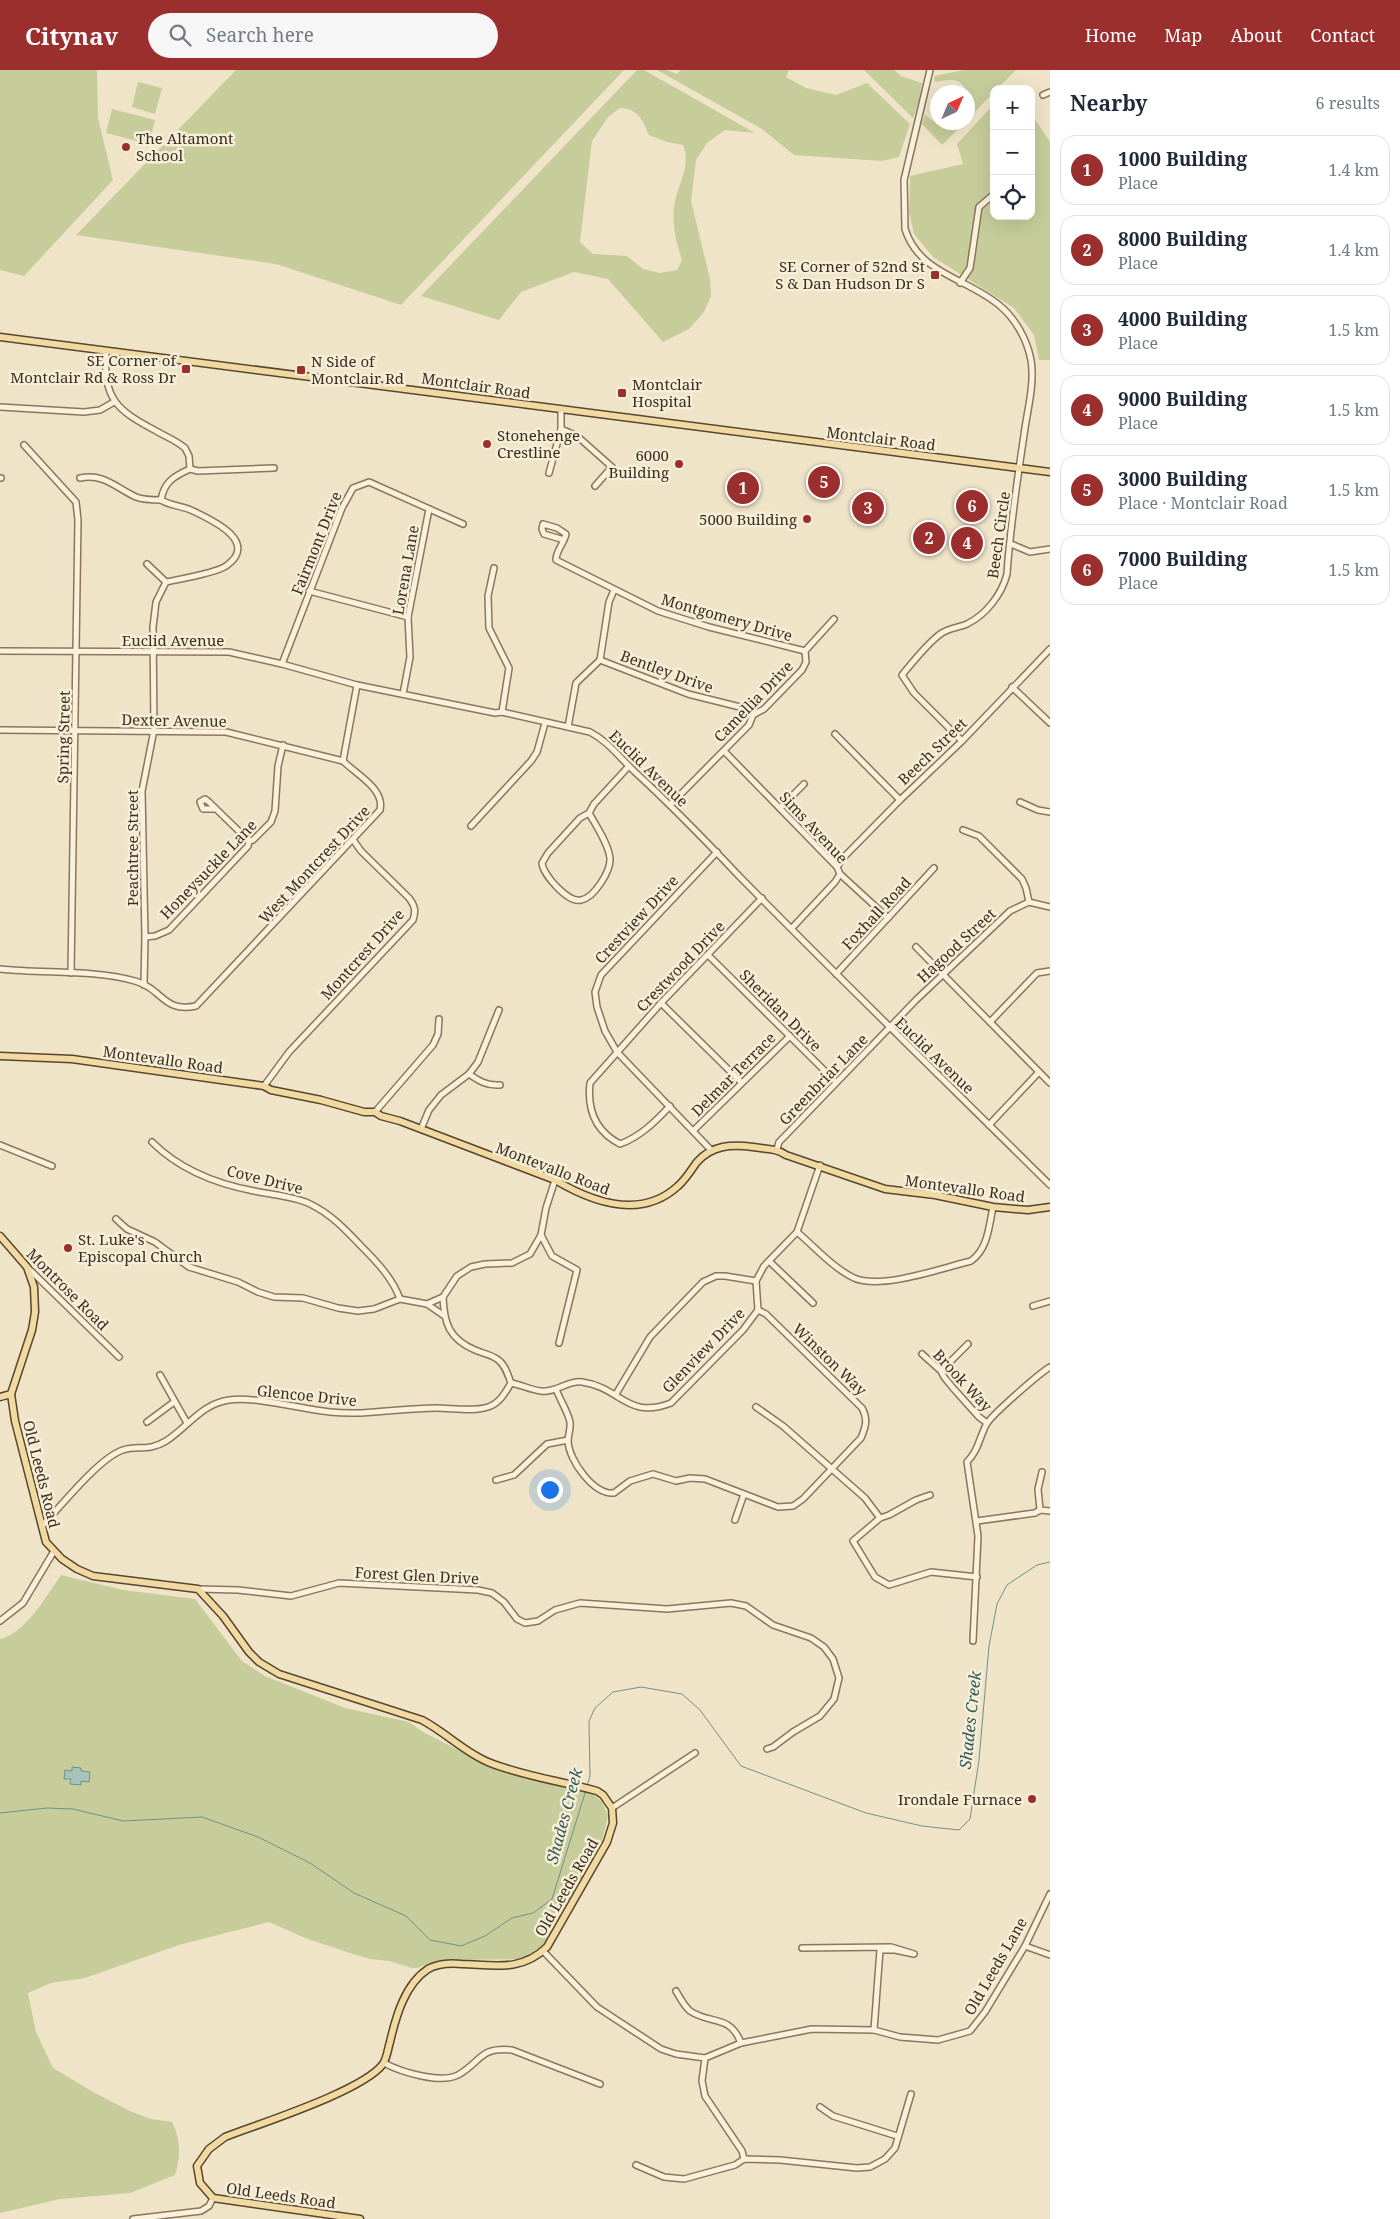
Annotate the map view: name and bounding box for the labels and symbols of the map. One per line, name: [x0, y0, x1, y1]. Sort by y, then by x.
north arrow: [930, 85, 975, 130]
place label: The Altamont School: [136, 128, 233, 165]
marker: The Altamont School: [120, 141, 132, 153]
place label: SE Corner of 52nd St S & Dan Hudson Dr S: [775, 256, 925, 293]
marker: SE Corner of 52nd St S & Dan Hudson Dr S: [929, 269, 941, 281]
place label: SE Corner of Montclair Rd & Ross Dr: [10, 350, 177, 387]
place label: N Side of Montclair Rd: [311, 351, 404, 388]
marker: SE Corner of Montclair Rd & Ross Dr: [180, 363, 192, 375]
marker: N Side of Montclair Rd: [295, 364, 307, 376]
street label: Montclair Road: [420, 367, 532, 403]
place label: Montclair Hospital: [632, 374, 702, 411]
marker: Montclair Hospital: [616, 387, 628, 399]
street label: Montclair Road: [825, 421, 937, 455]
place label: Stonehenge Crestline: [497, 425, 580, 462]
marker: Stonehenge Crestline: [481, 438, 493, 450]
place label: 6000 Building: [608, 445, 669, 482]
marker: 6000 Building: [673, 458, 685, 470]
pin: 5: [808, 463, 840, 501]
pin: 1: [727, 469, 759, 507]
pin: 6: [956, 487, 988, 525]
street label: Fairmont Drive: [286, 488, 346, 598]
pin: 3: [852, 489, 884, 527]
street label: Beech Circle: [982, 490, 1014, 580]
place label: 5000 Building: [699, 509, 797, 529]
marker: 5000 Building: [801, 513, 813, 525]
pin: 2: [913, 519, 945, 557]
street label: Lorena Lane: [387, 524, 423, 616]
pin: 4: [951, 524, 983, 562]
street label: Montgomery Drive: [659, 589, 795, 645]
street label: Euclid Avenue: [122, 630, 224, 650]
street label: Bentley Drive: [618, 645, 716, 697]
street label: Camellia Drive: [709, 656, 797, 746]
street label: Spring Street: [52, 690, 74, 784]
street label: Dexter Avenue: [121, 709, 227, 731]
street label: Beech Street: [893, 713, 971, 789]
street label: Euclid Avenue: [605, 725, 693, 811]
street label: Sims Avenue: [776, 787, 852, 867]
street label: Peachtree Street: [122, 790, 142, 906]
street label: West Montcrest Drive: [254, 801, 374, 927]
street label: Honeysuckle Lane: [155, 815, 261, 923]
street label: Crestview Drive: [590, 870, 682, 968]
street label: Foxhall Road: [837, 872, 915, 954]
street label: Hagood Street: [912, 903, 1000, 987]
street label: Montcrest Drive: [316, 904, 408, 1004]
street label: Crestwood Drive: [631, 916, 729, 1016]
street label: Sheridan Drive: [736, 965, 826, 1055]
street label: Euclid Avenue: [891, 1012, 979, 1098]
street label: Delmar Terrace: [687, 1028, 779, 1120]
street label: Greenbriar Lane: [774, 1029, 872, 1129]
street label: Montevallo Road: [102, 1041, 224, 1077]
street label: Montevallo Road: [493, 1137, 613, 1199]
street label: Cove Drive: [225, 1160, 305, 1198]
street label: Montevallo Road: [904, 1170, 1026, 1206]
place label: St. Luke's Episcopal Church: [78, 1229, 203, 1266]
marker: St. Luke's Episcopal Church: [62, 1242, 74, 1254]
street label: Montrose Road: [23, 1244, 113, 1334]
street label: Glenview Drive: [657, 1303, 749, 1397]
street label: Winston Way: [789, 1319, 872, 1400]
street label: Brook Way: [929, 1345, 997, 1416]
street label: Glencoe Drive: [256, 1380, 358, 1410]
street label: Old Leeds Road: [19, 1418, 65, 1530]
your location: [537, 1477, 563, 1503]
street label: Forest Glen Drive: [354, 1562, 480, 1588]
water label: Shades Creek: [954, 1669, 986, 1770]
water label: Shades Creek: [541, 1765, 588, 1866]
place label: Irondale Furnace: [898, 1789, 1022, 1809]
marker: Irondale Furnace: [1026, 1793, 1038, 1805]
street label: Old Leeds Road: [530, 1834, 602, 1940]
street label: Old Leeds Lane: [959, 1914, 1031, 2018]
street label: Old Leeds Road: [225, 2177, 337, 2213]

